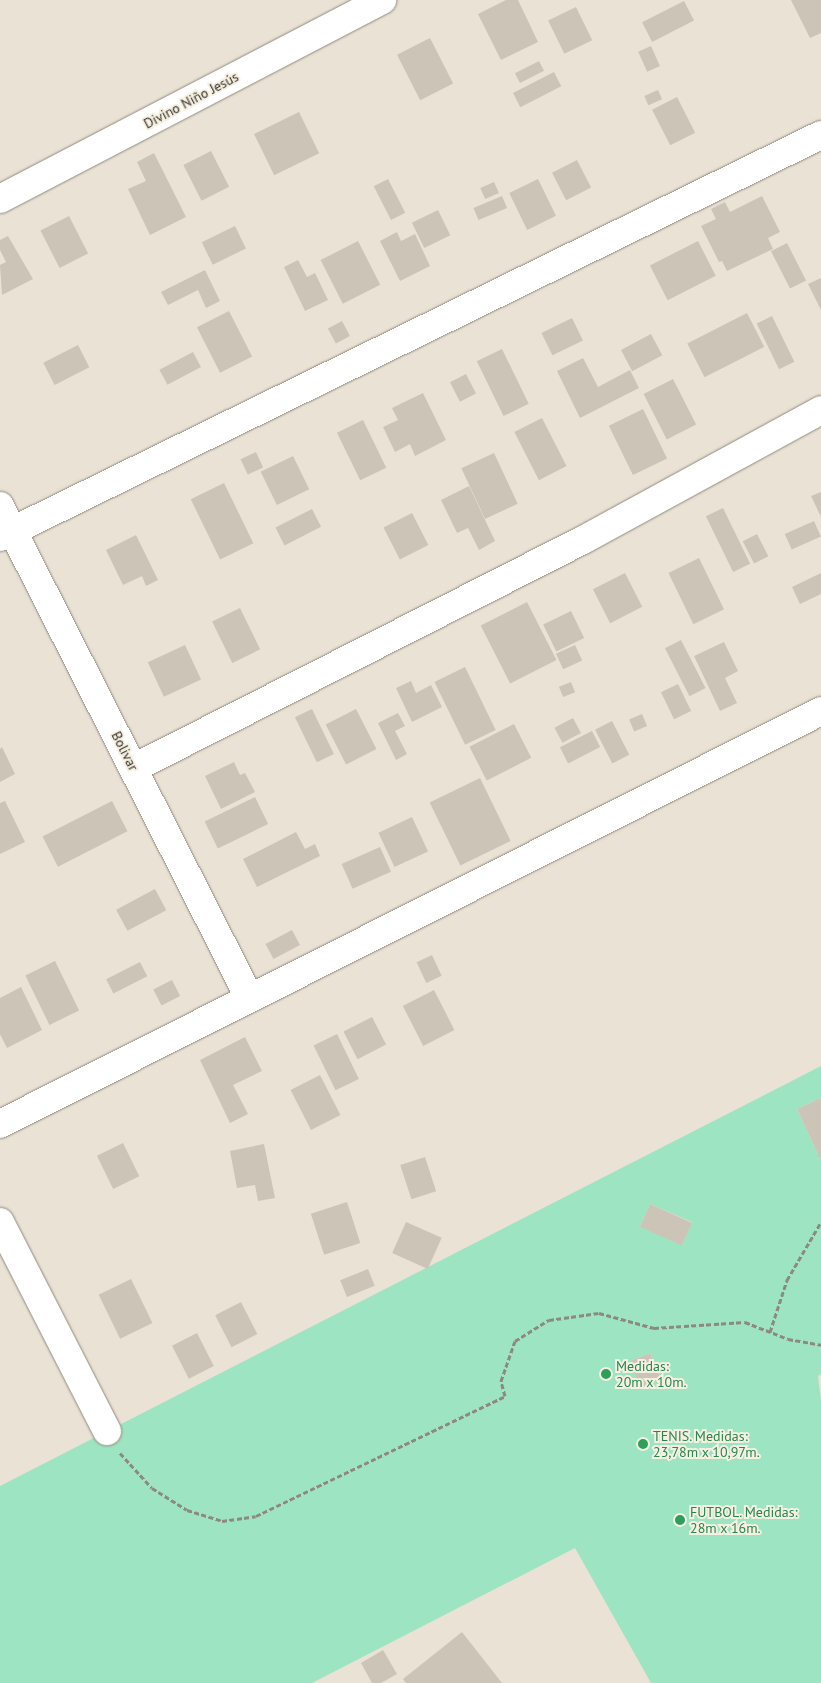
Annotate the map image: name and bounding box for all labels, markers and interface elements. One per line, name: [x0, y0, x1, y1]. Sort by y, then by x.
street label: Divino Niño Jesús: [141, 68, 241, 132]
street label: Bolivar: [108, 728, 142, 774]
place label: Medidas: 20m x 10m.: [616, 1358, 687, 1390]
marker: Medidas: 20m x 10m.: [600, 1368, 612, 1380]
place label: TENIS. Medidas: 23,78m x 10,97m.: [653, 1428, 760, 1460]
marker: TENIS. Medidas: 23,78m x 10,97m.: [637, 1438, 649, 1450]
place label: FUTBOL. Medidas: 28m x 16m.: [690, 1504, 799, 1536]
marker: FUTBOL. Medidas: 28m x 16m.: [674, 1514, 686, 1526]

